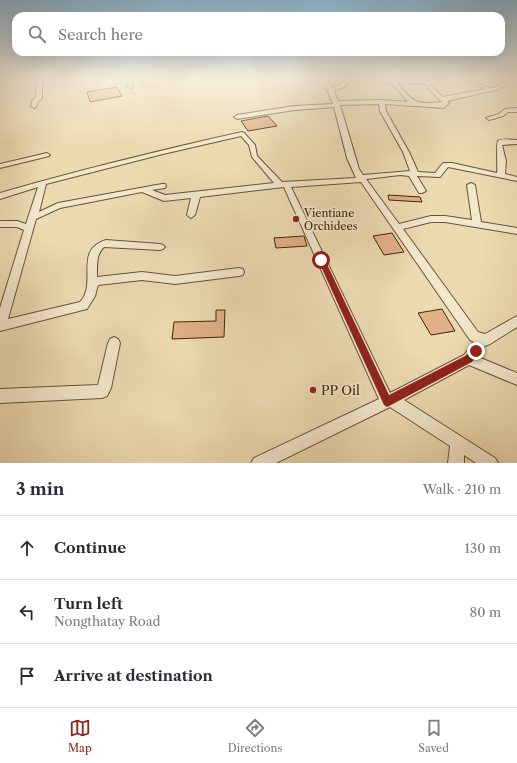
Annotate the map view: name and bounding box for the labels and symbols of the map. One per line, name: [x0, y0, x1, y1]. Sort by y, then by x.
place label: Vientiane Orchidees: [303, 206, 358, 233]
marker: Vientiane Orchidees: [291, 214, 301, 224]
route start: [312, 251, 330, 269]
route end: [467, 342, 485, 360]
place label: PP Oil: [321, 382, 360, 398]
marker: PP Oil: [308, 385, 318, 395]

